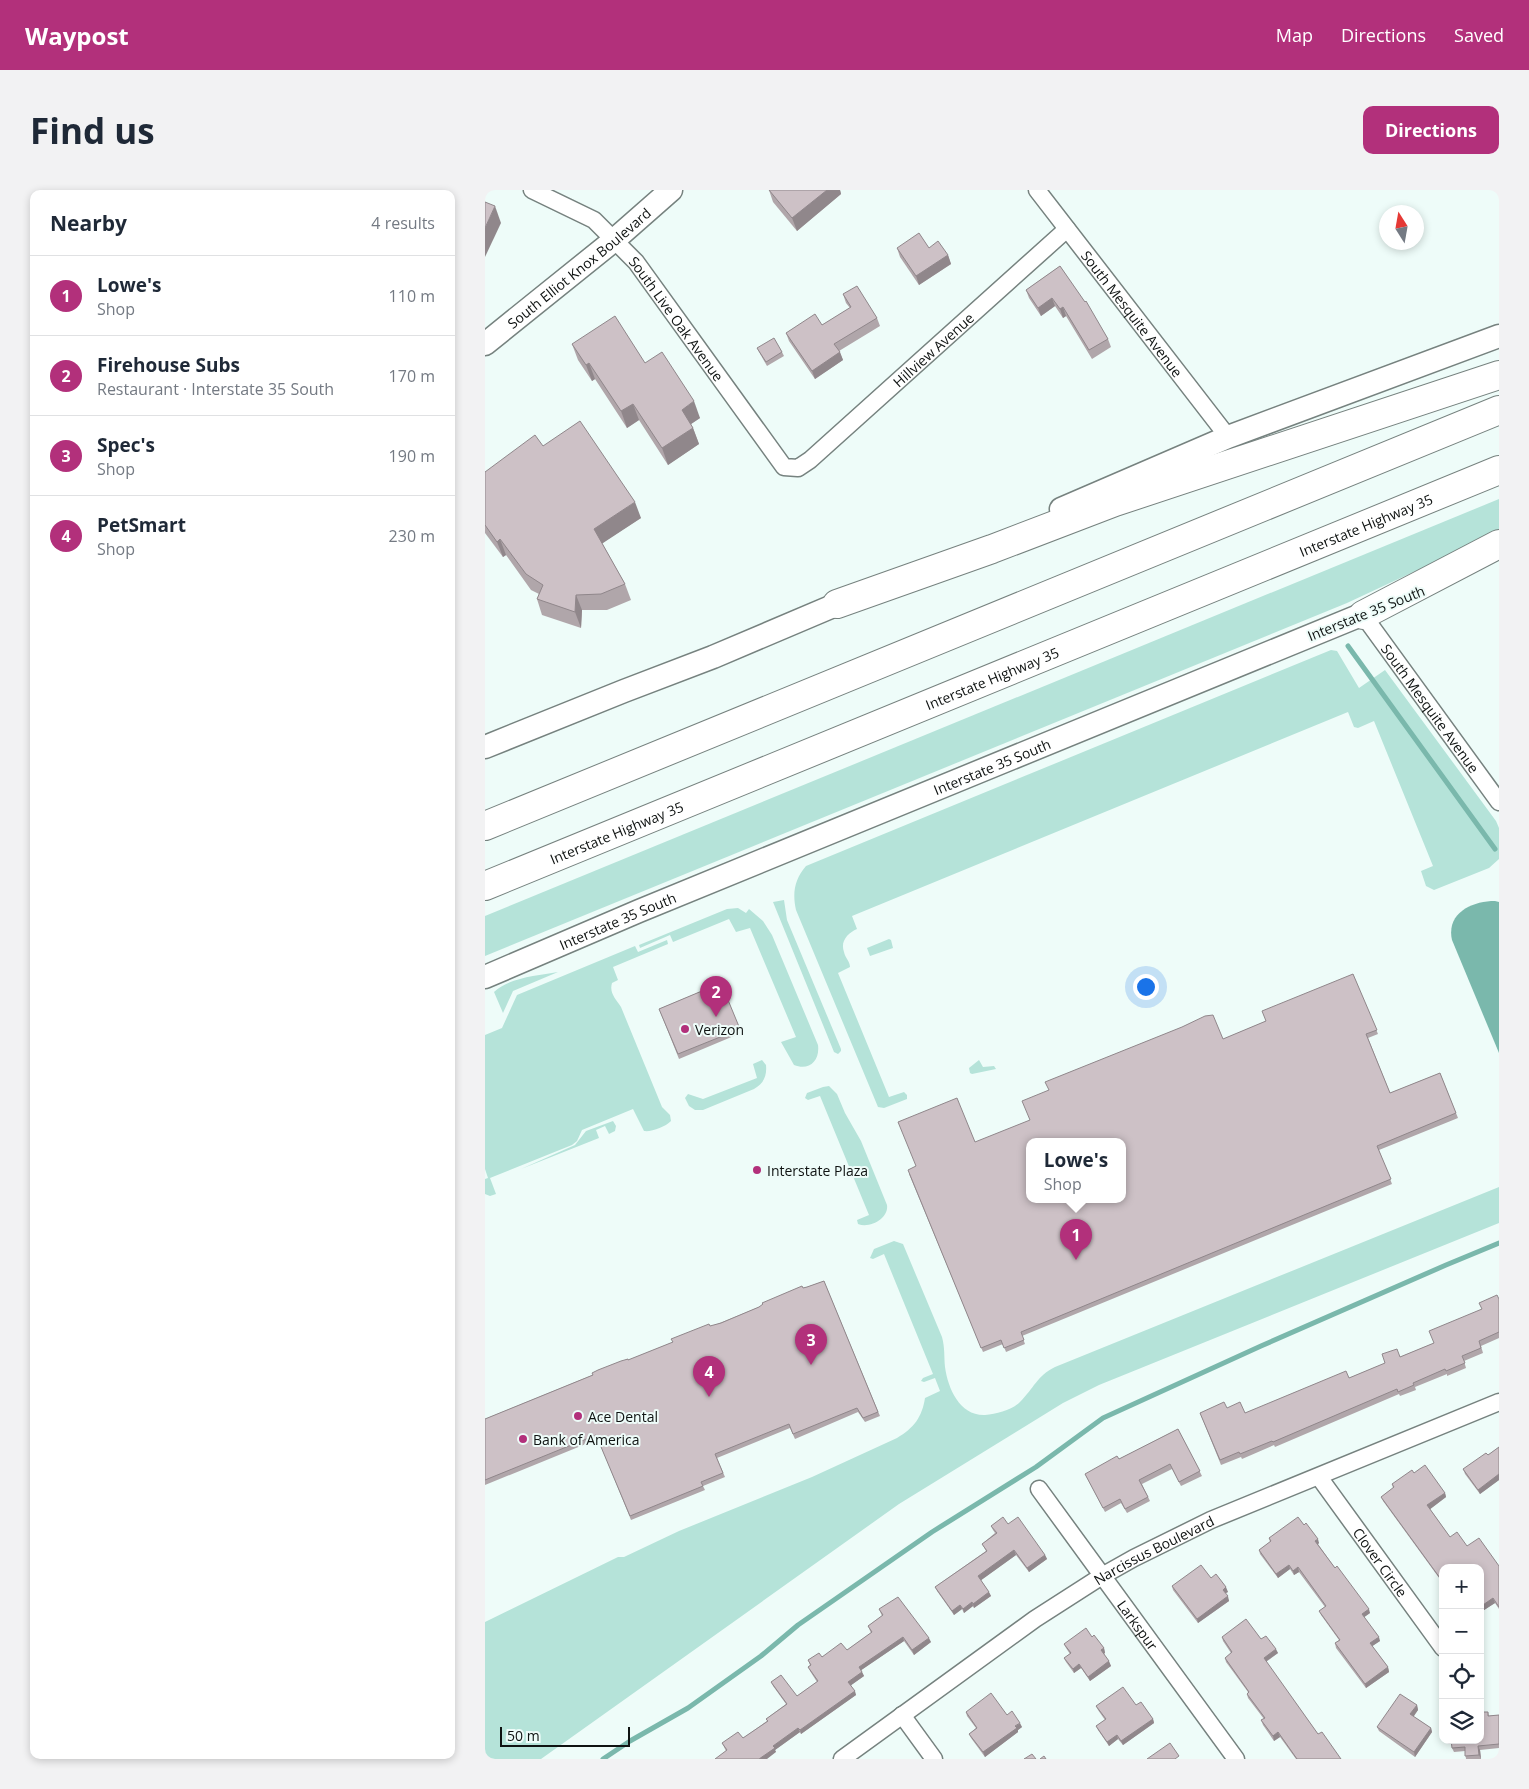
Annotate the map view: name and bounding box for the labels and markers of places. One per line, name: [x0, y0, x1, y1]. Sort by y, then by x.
pin: 2: [700, 976, 732, 1017]
place label: Verizon: [695, 1020, 744, 1039]
marker: Verizon: [679, 1023, 691, 1035]
place label: Interstate Plaza: [767, 1161, 868, 1180]
marker: Interstate Plaza: [751, 1164, 763, 1176]
pin: 1: [1060, 1219, 1092, 1260]
pin: 3: [795, 1324, 827, 1365]
pin: 4: [693, 1356, 725, 1397]
place label: Ace Dental: [588, 1407, 658, 1426]
marker: Ace Dental: [572, 1410, 584, 1422]
place label: Bank of America: [533, 1430, 640, 1449]
marker: Bank of America: [517, 1433, 529, 1445]

